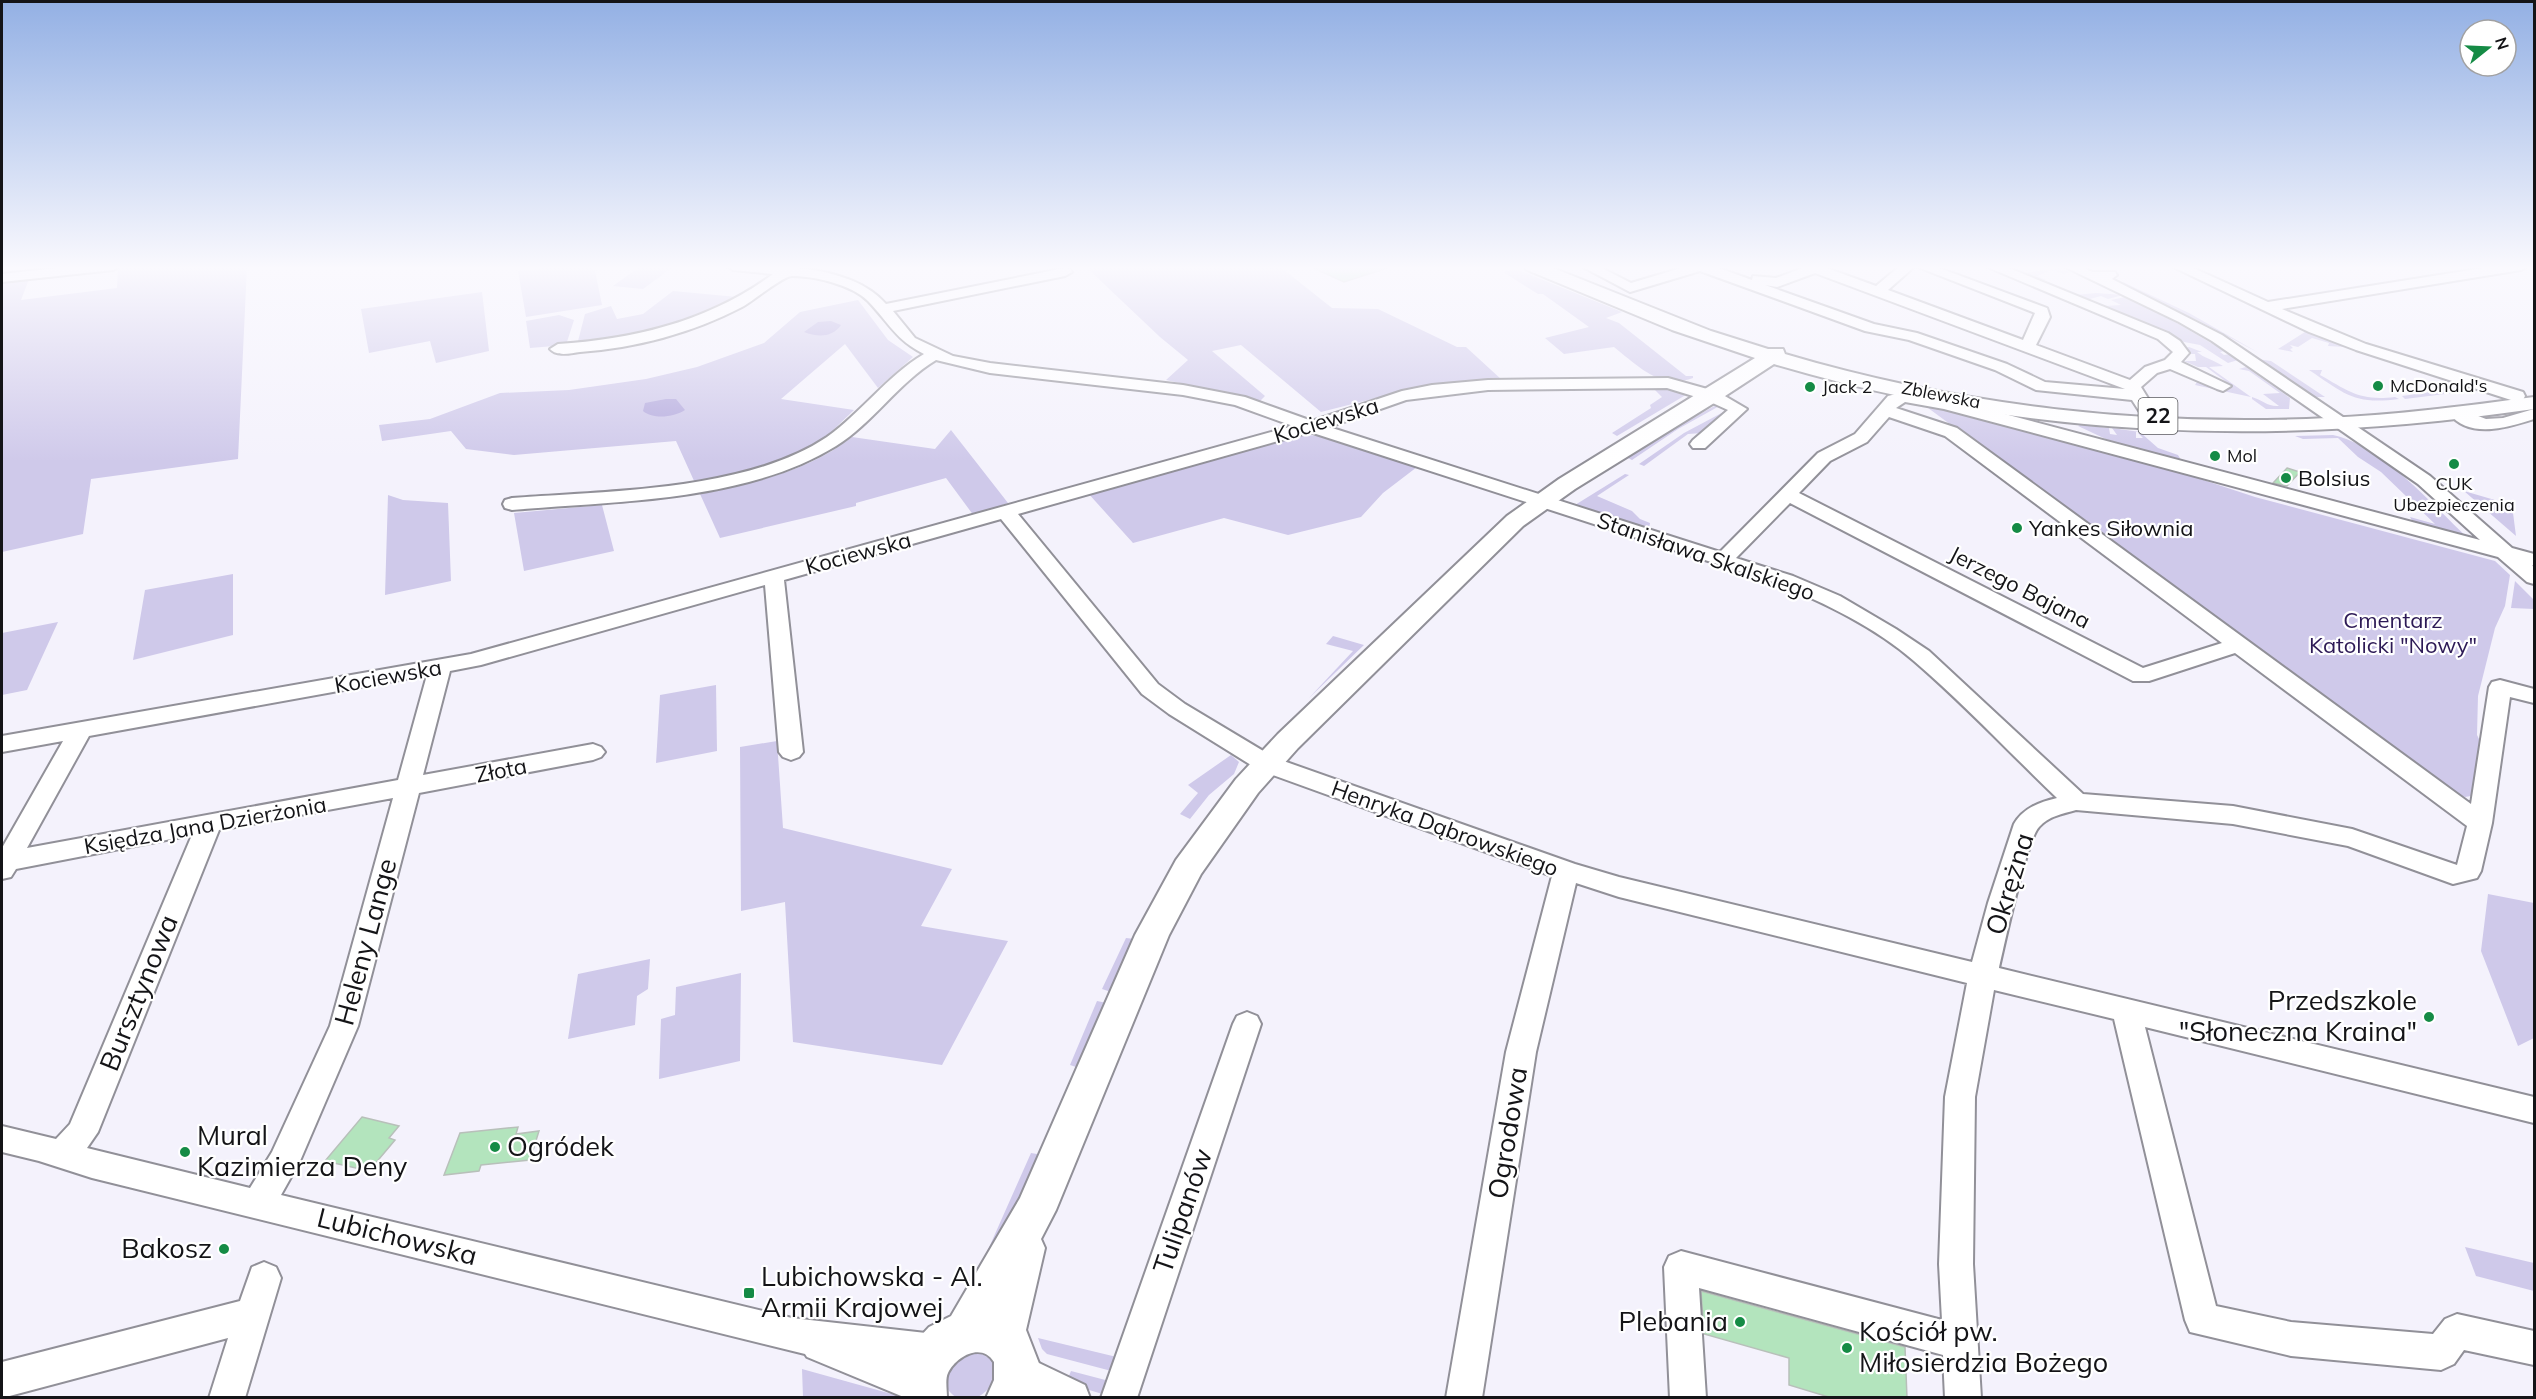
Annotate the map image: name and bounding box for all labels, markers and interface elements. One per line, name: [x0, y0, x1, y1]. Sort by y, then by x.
north arrow: [2458, 18, 2518, 78]
text: N: [2491, 35, 2514, 52]
place label: McDonald's: [2390, 374, 2487, 397]
place label: Jack 2: [1822, 375, 1872, 398]
street label: Zblewska: [1900, 376, 1982, 413]
marker: McDonald's: [2371, 379, 2385, 393]
marker: Jack 2: [1803, 380, 1817, 394]
street label: Kociewska: [1270, 391, 1382, 449]
road number: 22: [2138, 398, 2178, 434]
place label: Mol: [2227, 444, 2257, 467]
marker: Mol: [2208, 449, 2222, 463]
marker: CUK Ubezpieczenia: [2447, 457, 2461, 471]
place label: Bolsius: [2298, 464, 2371, 492]
marker: Bolsius: [2279, 471, 2293, 485]
place label: CUK Ubezpieczenia: [2393, 472, 2515, 516]
street label: Stanisława Skalskiego: [1593, 506, 1819, 606]
place label: Yankes Siłownia: [2028, 514, 2193, 542]
marker: Yankes Siłownia: [2010, 521, 2024, 535]
street label: Kociewska: [802, 525, 914, 581]
street label: Jerzego Bajana: [1945, 539, 2095, 635]
park label: Cmentarz Katolicki "Nowy": [2309, 606, 2477, 659]
street label: Kociewska: [332, 653, 444, 699]
street label: Złota: [473, 751, 529, 789]
street label: Henryka Dąbrowskiego: [1328, 774, 1562, 882]
street label: Księdza Jana Dzierżonia: [82, 790, 328, 860]
street label: Okrężna: [1977, 829, 2041, 939]
street label: Heleny Lange: [326, 855, 404, 1029]
street label: Bursztynowa: [91, 910, 185, 1076]
place label: Przedszkole "Słoneczna Kraina": [2179, 983, 2417, 1048]
marker: Przedszkole "Słoneczna Kraina": [2422, 1010, 2436, 1024]
street label: Ogrodowa: [1480, 1065, 1534, 1201]
place label: Mural Kazimierza Deny: [197, 1118, 408, 1183]
place label: Ogródek: [507, 1129, 615, 1163]
marker: Ogródek: [488, 1140, 502, 1154]
street label: Tulipanów: [1145, 1144, 1219, 1278]
marker: Mural Kazimierza Deny: [178, 1145, 192, 1159]
street label: Lubichowska: [314, 1200, 481, 1272]
place label: Bakosz: [121, 1231, 212, 1265]
marker: Bakosz: [217, 1242, 231, 1256]
place label: Lubichowska - Al. Armii Krajowej: [761, 1259, 983, 1324]
marker: Lubichowska - Al. Armii Krajowej: [742, 1286, 756, 1300]
place label: Plebania: [1618, 1304, 1728, 1338]
place label: Kościół pw. Miłosierdzia Bożego: [1859, 1314, 2108, 1379]
marker: Plebania: [1733, 1315, 1747, 1329]
marker: Kościół pw. Miłosierdzia Bożego: [1840, 1341, 1854, 1355]

